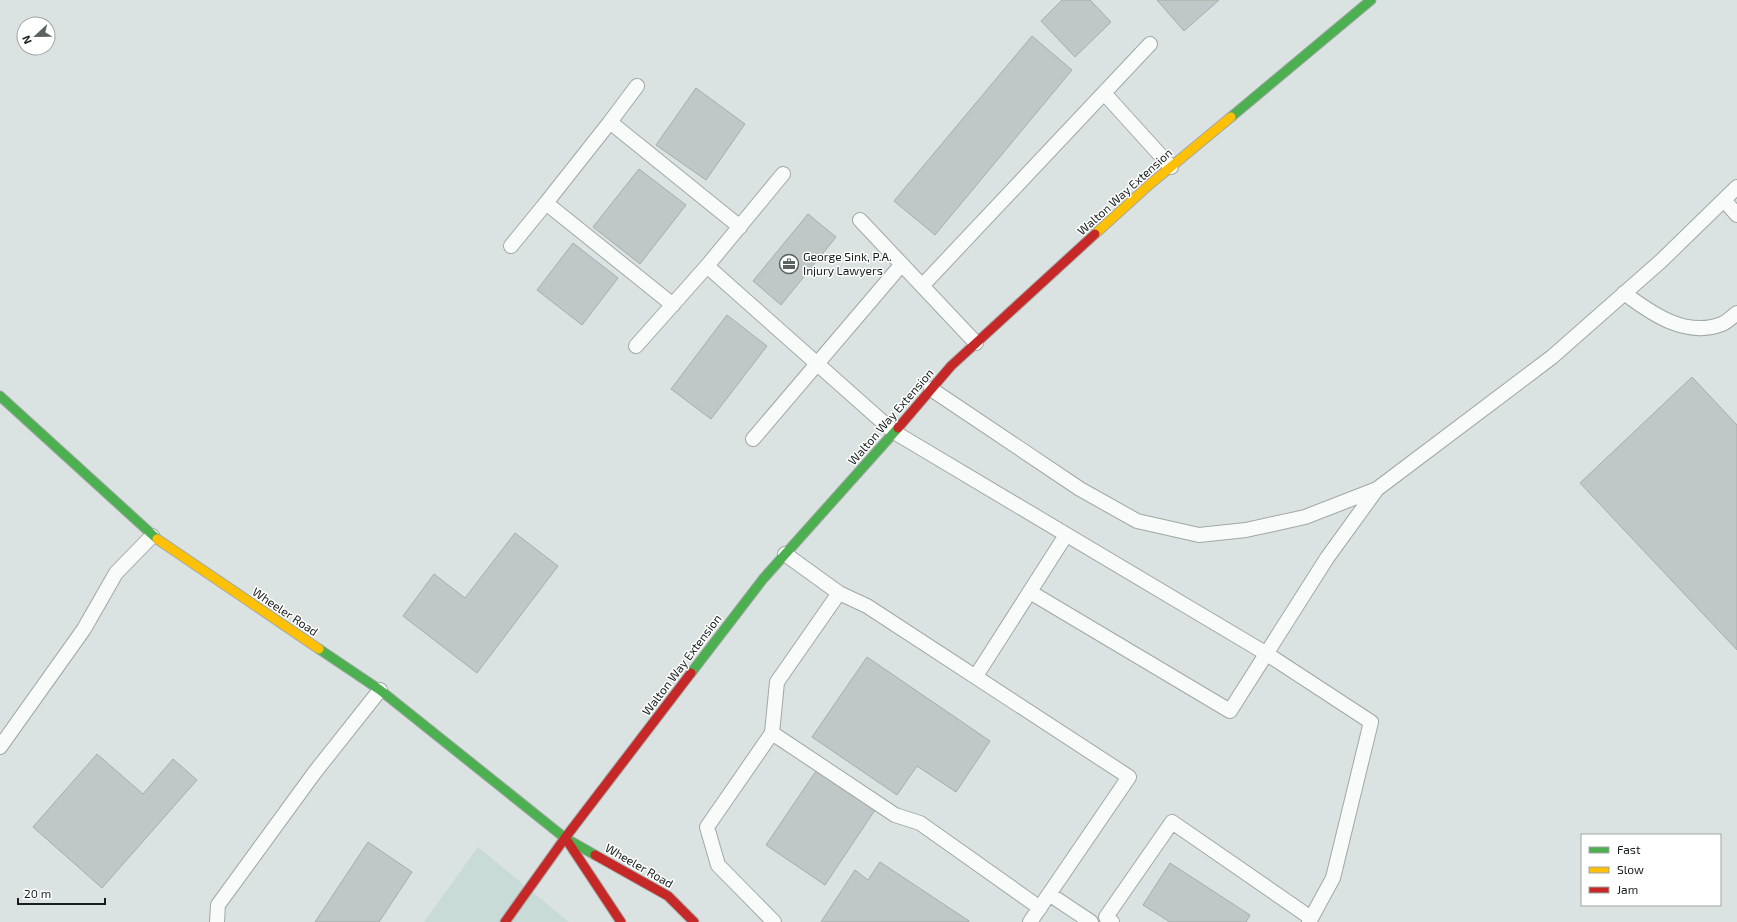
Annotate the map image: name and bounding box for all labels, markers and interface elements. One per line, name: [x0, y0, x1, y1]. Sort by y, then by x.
north arrow: [16, 16, 56, 56]
text: N: [19, 34, 34, 46]
street label: Walton Way Extension: [1074, 145, 1175, 238]
place label: George Sink, P.A. Injury Lawyers: [803, 249, 892, 278]
office icon: George Sink, P.A. Injury Lawyers: [778, 253, 800, 275]
street label: Walton Way Extension: [845, 365, 936, 467]
street label: Wheeler Road: [250, 584, 321, 638]
street label: Walton Way Extension: [639, 611, 724, 718]
legend: [1581, 834, 1721, 906]
street label: Wheeler Road: [603, 840, 676, 890]
text: Fast: [1617, 842, 1641, 856]
text: Slow: [1617, 862, 1644, 876]
scale bar: [18, 880, 105, 906]
text: Jam: [1617, 882, 1638, 896]
text: 20 m: [24, 886, 51, 900]

